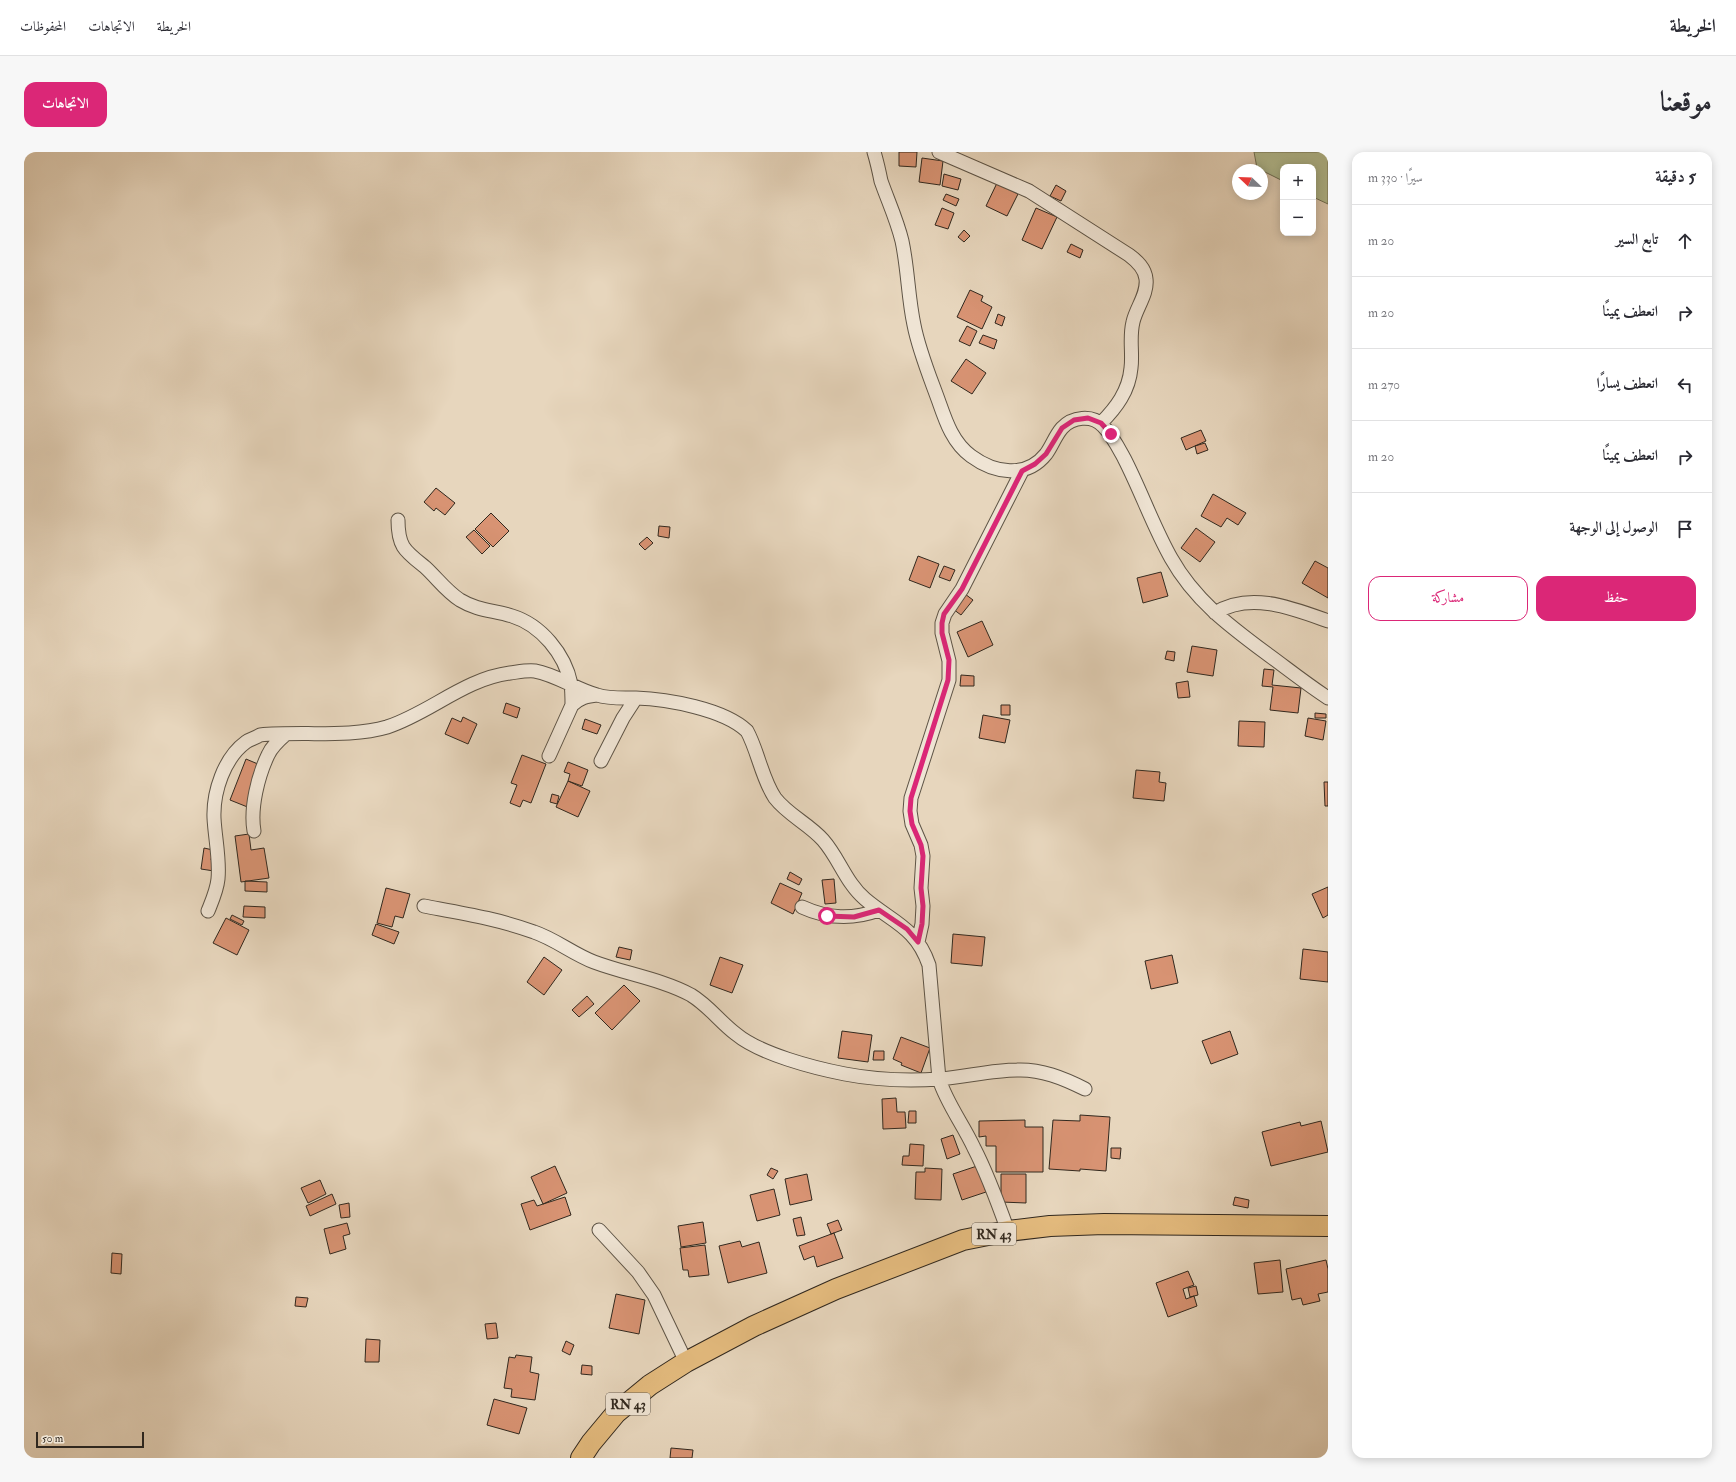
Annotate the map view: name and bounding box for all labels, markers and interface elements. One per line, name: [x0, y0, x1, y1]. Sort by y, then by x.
text: الخريطة: [1670, 14, 1716, 38]
text: المحفوظات: [20, 18, 66, 35]
text: الاتجاهات: [88, 18, 135, 35]
text: الخريطة: [157, 18, 191, 35]
button: الاتجاهات: [24, 82, 107, 127]
text: موقعنا: [1660, 85, 1712, 120]
north arrow: [1232, 164, 1268, 200]
map controls: [1280, 164, 1316, 236]
button: +: [1280, 164, 1316, 200]
text: 5 دقيقة: [1655, 166, 1696, 187]
text: سيرًا · 330 m: [1368, 170, 1423, 186]
button: −: [1280, 200, 1316, 236]
text: تابع السير: [1616, 230, 1658, 249]
icon: ahead: [1674, 230, 1696, 252]
text: 20 m: [1368, 233, 1394, 249]
text: انعطف يمينًا: [1603, 302, 1658, 321]
icon: right: [1674, 302, 1696, 324]
text: 20 m: [1368, 305, 1394, 321]
text: انعطف يسارًا: [1597, 374, 1658, 393]
icon: left: [1674, 374, 1696, 396]
text: 270 m: [1368, 377, 1400, 393]
route end: [1102, 425, 1120, 443]
text: انعطف يمينًا: [1603, 446, 1658, 465]
icon: right: [1674, 446, 1696, 468]
text: 20 m: [1368, 449, 1394, 465]
text: الوصول إلى الوجهة: [1570, 518, 1658, 537]
icon: arrive: [1674, 518, 1696, 540]
button: مشاركة: [1368, 576, 1528, 621]
button: حفظ: [1536, 576, 1696, 621]
route start: [818, 907, 836, 925]
road number: RN 43: [972, 1223, 1016, 1245]
road number: RN 43: [606, 1393, 650, 1415]
scale bar: [36, 1430, 144, 1449]
text: 50 m: [42, 1432, 63, 1445]

